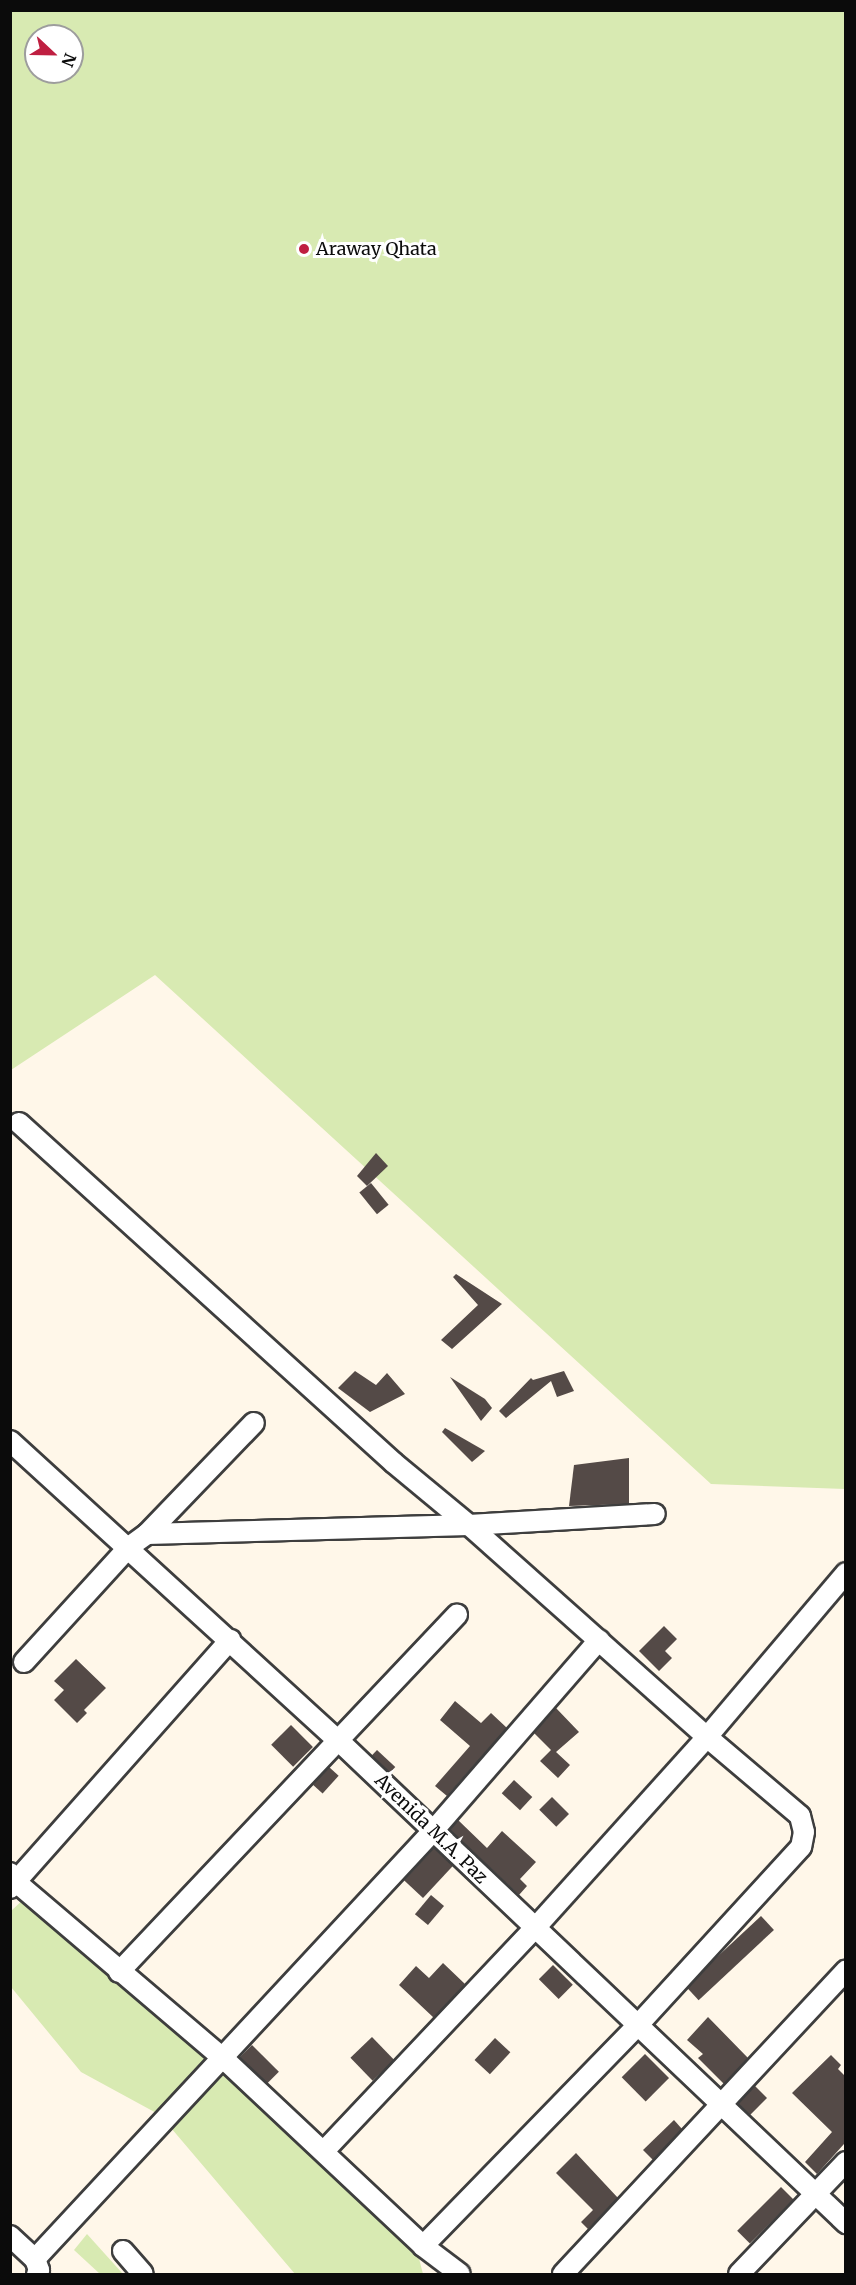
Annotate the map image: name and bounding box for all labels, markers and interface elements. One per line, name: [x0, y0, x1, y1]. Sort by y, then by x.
north arrow: [24, 24, 84, 84]
text: N: [57, 50, 80, 70]
place label: Araway Qhata: [316, 238, 437, 260]
marker: Araway Qhata: [297, 242, 311, 256]
street label: Avenida M.A. Paz: [370, 1770, 492, 1888]

